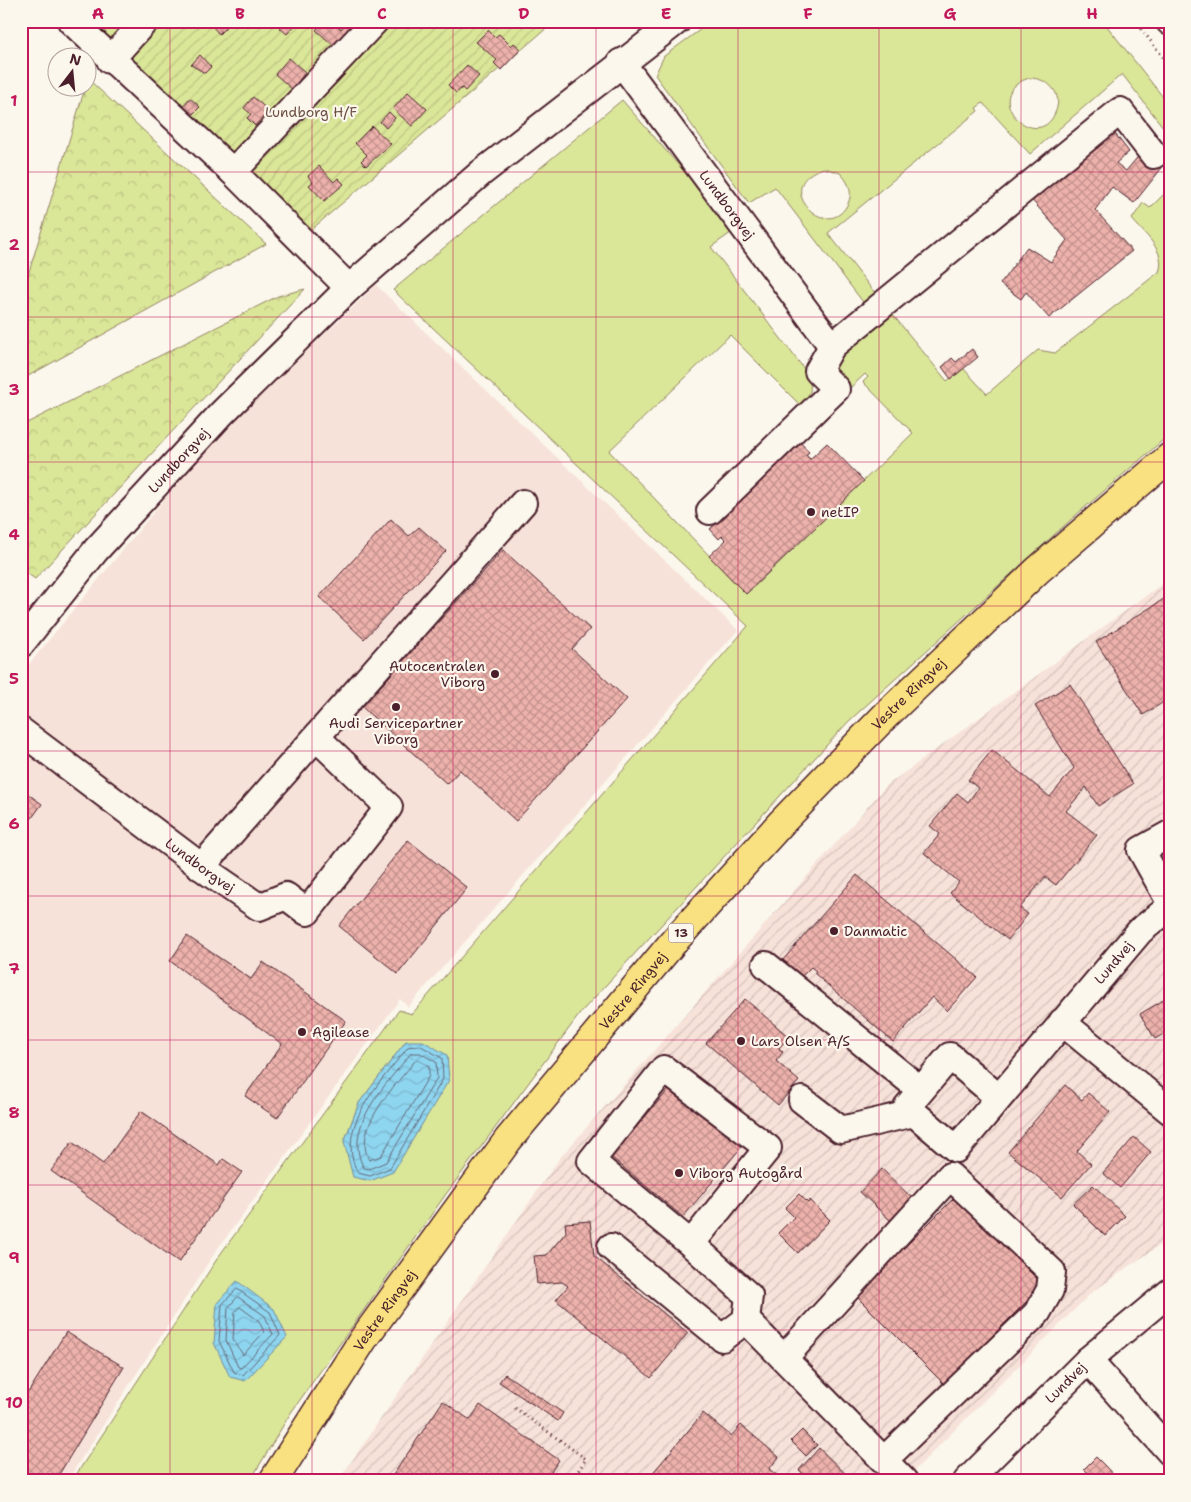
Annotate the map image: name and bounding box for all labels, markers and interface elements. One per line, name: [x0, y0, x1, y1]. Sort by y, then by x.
text: A: [92, 3, 104, 24]
text: B: [235, 3, 245, 24]
text: C: [377, 3, 387, 24]
text: D: [518, 3, 530, 24]
text: E: [661, 3, 671, 24]
text: F: [803, 3, 813, 24]
text: G: [944, 3, 957, 24]
text: H: [1086, 3, 1098, 24]
north arrow: [48, 48, 98, 98]
text: N: [68, 49, 83, 70]
text: 1: [10, 90, 18, 111]
park label: Lundborg H/F: [265, 103, 357, 121]
street label: Lundborgvej: [695, 167, 759, 243]
text: 2: [8, 234, 20, 255]
text: 3: [8, 379, 20, 400]
street label: Lundborgvej: [144, 424, 213, 497]
place label: netIP: [821, 503, 859, 521]
marker: netIP: [805, 506, 817, 518]
text: 4: [8, 524, 20, 545]
street label: Vestre Ringvej: [867, 654, 949, 734]
place label: Autocentralen Viborg: [389, 657, 485, 691]
text: 5: [9, 668, 19, 689]
marker: Autocentralen Viborg: [489, 668, 501, 680]
marker: Audi Servicepartner Viborg: [390, 701, 402, 713]
place label: Audi Servicepartner Viborg: [329, 714, 464, 748]
text: 6: [8, 813, 20, 834]
street label: Lundborgvej: [162, 834, 239, 897]
place label: Danmatic: [844, 922, 907, 940]
road number: 13: [668, 924, 694, 942]
marker: Danmatic: [828, 925, 840, 937]
street label: Lundvej: [1090, 937, 1137, 988]
street label: Vestre Ringvej: [595, 948, 671, 1033]
text: 7: [8, 958, 20, 979]
place label: Agilease: [312, 1023, 370, 1041]
marker: Agilease: [296, 1026, 308, 1038]
place label: Lars Olsen A/S: [751, 1032, 850, 1050]
marker: Lars Olsen A/S: [735, 1035, 747, 1047]
text: 8: [8, 1102, 20, 1123]
place label: Viborg Autogård: [689, 1164, 803, 1182]
marker: Viborg Autogård: [673, 1167, 685, 1179]
text: 9: [8, 1247, 20, 1268]
street label: Vestre Ringvej: [349, 1266, 420, 1354]
street label: Lundvej: [1041, 1358, 1090, 1407]
text: 10: [5, 1392, 23, 1413]

